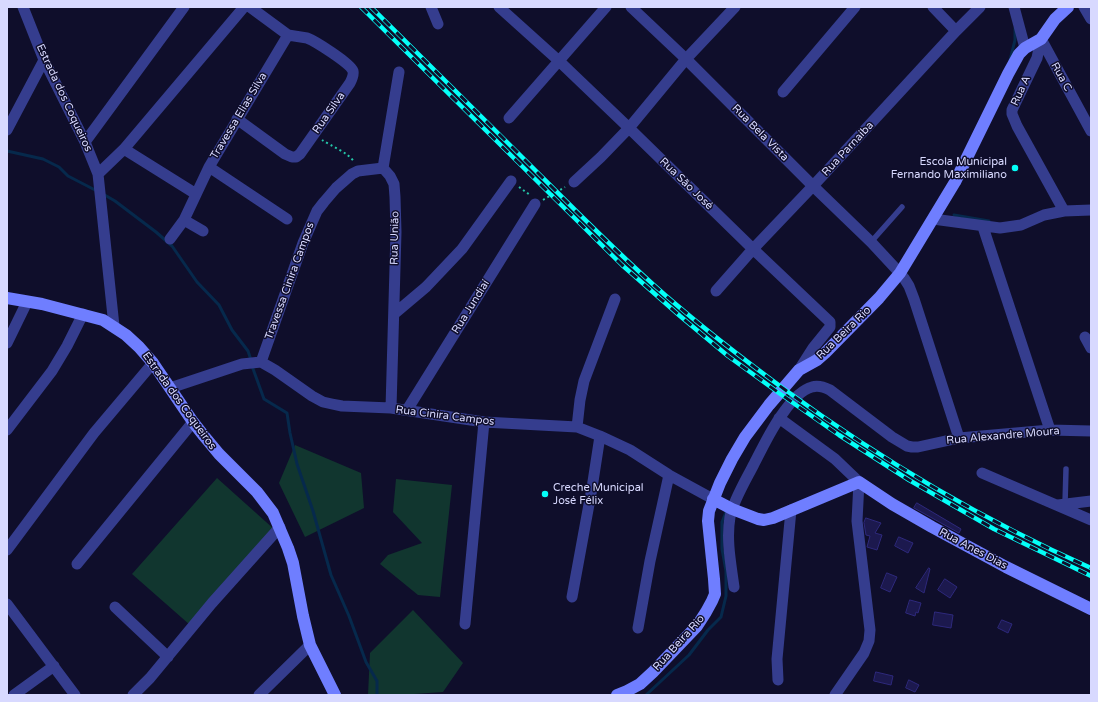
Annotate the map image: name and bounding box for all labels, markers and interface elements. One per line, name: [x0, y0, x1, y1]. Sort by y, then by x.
street label: Estrada dos Coqueiros: [33, 42, 95, 154]
street label: Rua C: [1048, 60, 1074, 94]
street label: Travessa Elias Silva: [208, 70, 270, 162]
street label: Rua A: [1008, 74, 1034, 108]
street label: Rua Silva: [310, 90, 348, 136]
street label: Rua Bela Vista: [729, 102, 791, 164]
street label: Rua Parnaíba: [819, 119, 877, 179]
street label: Rua São José: [656, 155, 716, 213]
place label: Escola Municipal Fernando Maximiliano: [891, 155, 1007, 181]
marker: Escola Municipal Fernando Maximiliano: [1010, 163, 1020, 173]
street label: Rua União: [388, 211, 402, 265]
street label: Travessa Cinira Campos: [263, 221, 317, 341]
street label: Rua Jundiaí: [449, 278, 493, 336]
street label: Rua Beira Rio: [814, 304, 874, 362]
street label: Estrada dos Coqueiros: [139, 350, 219, 452]
street label: Rua Cinira Campos: [395, 403, 495, 429]
street label: Rua Alexandre Moura: [946, 424, 1060, 448]
place label: Creche Municipal José Félix: [553, 481, 644, 507]
marker: Creche Municipal José Félix: [540, 489, 550, 499]
street label: Rua Anes Dias: [937, 526, 1009, 572]
street label: Rua Beira Rio: [650, 612, 708, 674]

